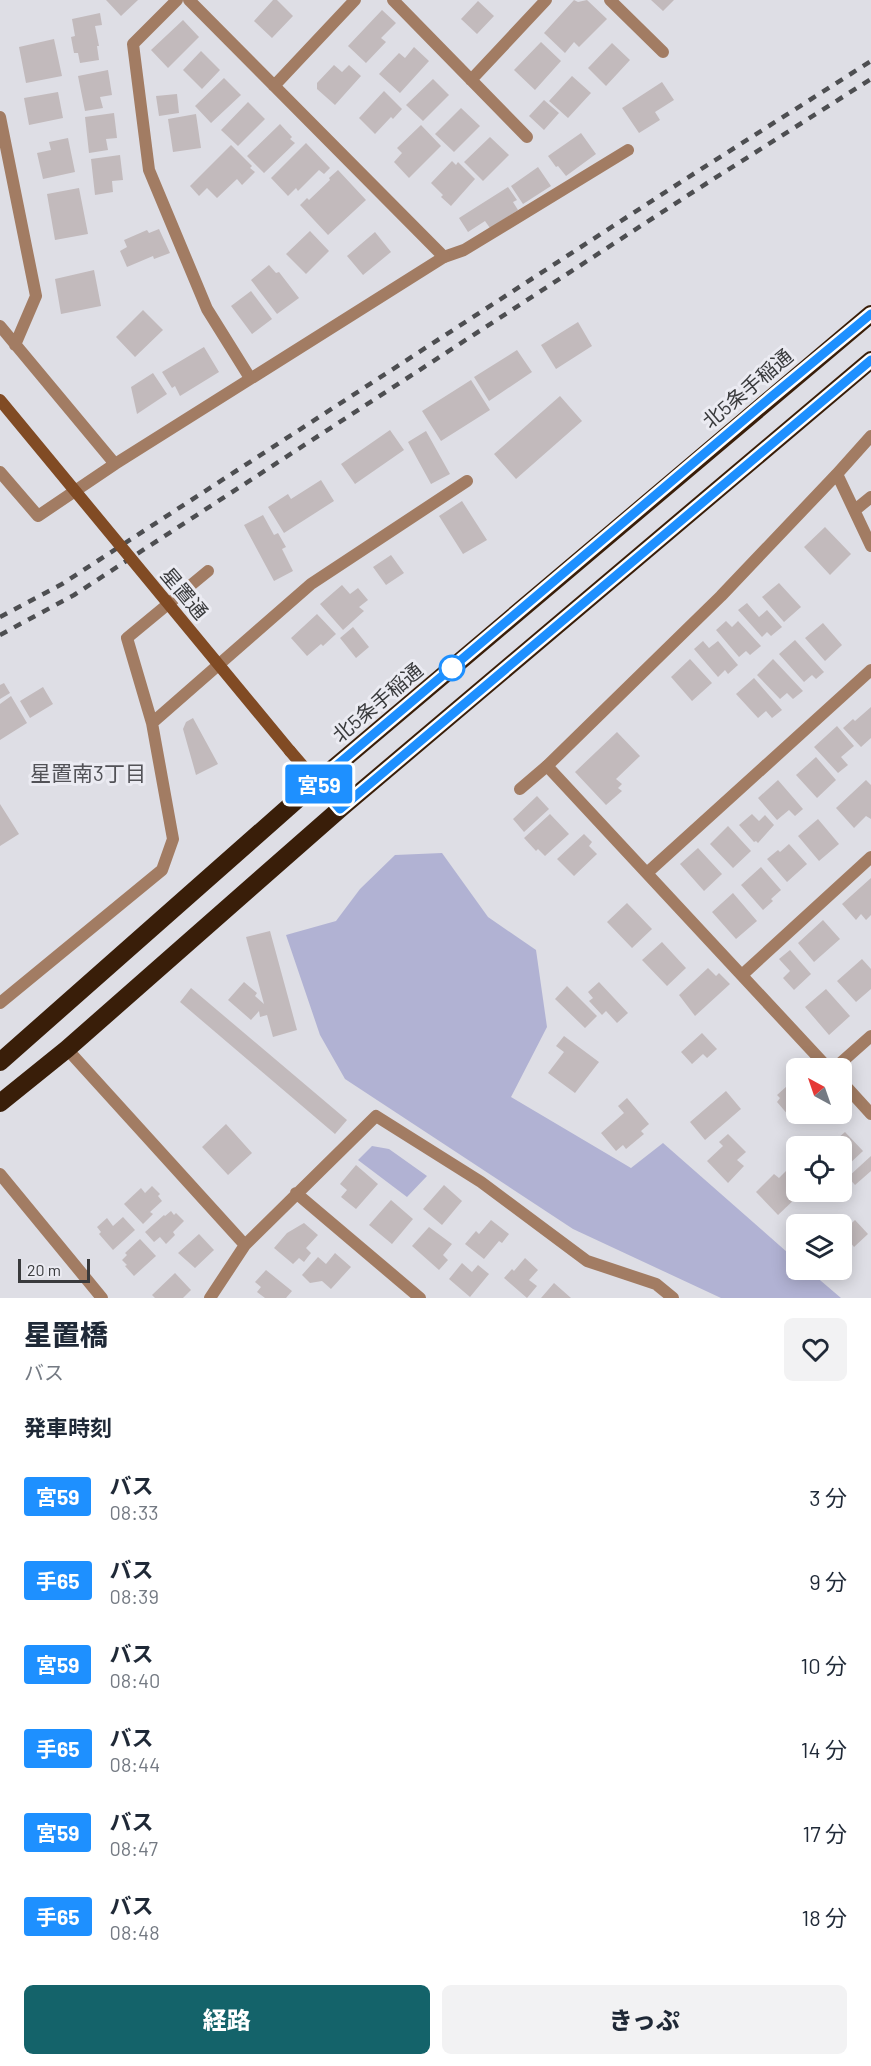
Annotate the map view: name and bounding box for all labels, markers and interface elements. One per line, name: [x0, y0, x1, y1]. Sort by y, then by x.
street label: 北5条手稲通: [697, 343, 797, 433]
street label: 星置通: [157, 562, 213, 624]
unlabelled marker: [439, 655, 465, 681]
street label: 北5条手稲通: [327, 657, 427, 747]
district label: 星置南3丁目: [30, 760, 146, 785]
line badge: 宮59: [284, 764, 354, 804]
text: 宮59: [297, 772, 341, 797]
north arrow: [786, 1058, 852, 1124]
map controls: [786, 1058, 852, 1280]
button: locate: [786, 1136, 852, 1202]
button: layers: [786, 1214, 852, 1280]
scale bar: [18, 1256, 90, 1284]
text: 20 m: [27, 1260, 61, 1279]
text: 星置橋: [24, 1317, 108, 1351]
button: heart: [784, 1318, 847, 1381]
text: バス: [24, 1360, 64, 1384]
text: 発車時刻: [24, 1414, 112, 1440]
text: バス: [109, 1472, 154, 1498]
text: 宮59: [36, 1484, 79, 1509]
text: 3 分: [809, 1484, 847, 1510]
text: 08:33: [109, 1500, 159, 1524]
text: バス: [110, 1556, 154, 1582]
text: 手65: [36, 1568, 80, 1593]
text: 9 分: [809, 1568, 847, 1594]
text: 08:39: [110, 1584, 159, 1608]
text: バス: [109, 1640, 154, 1666]
text: 宮59: [36, 1652, 79, 1677]
text: 10 分: [800, 1652, 847, 1678]
text: 08:40: [109, 1668, 160, 1692]
text: バス: [110, 1724, 154, 1750]
text: 手65: [36, 1736, 80, 1761]
text: 14 分: [801, 1736, 847, 1762]
text: 08:44: [110, 1752, 160, 1776]
text: バス: [109, 1808, 154, 1834]
text: 宮59: [36, 1820, 79, 1845]
text: 17 分: [802, 1820, 847, 1846]
text: 08:47: [109, 1836, 158, 1860]
text: バス: [110, 1892, 154, 1918]
text: 手65: [36, 1904, 80, 1929]
text: 18 分: [801, 1904, 847, 1930]
text: 08:48: [110, 1920, 160, 1944]
button: 経路: [24, 1985, 430, 2054]
button: きっぷ: [442, 1985, 847, 2054]

